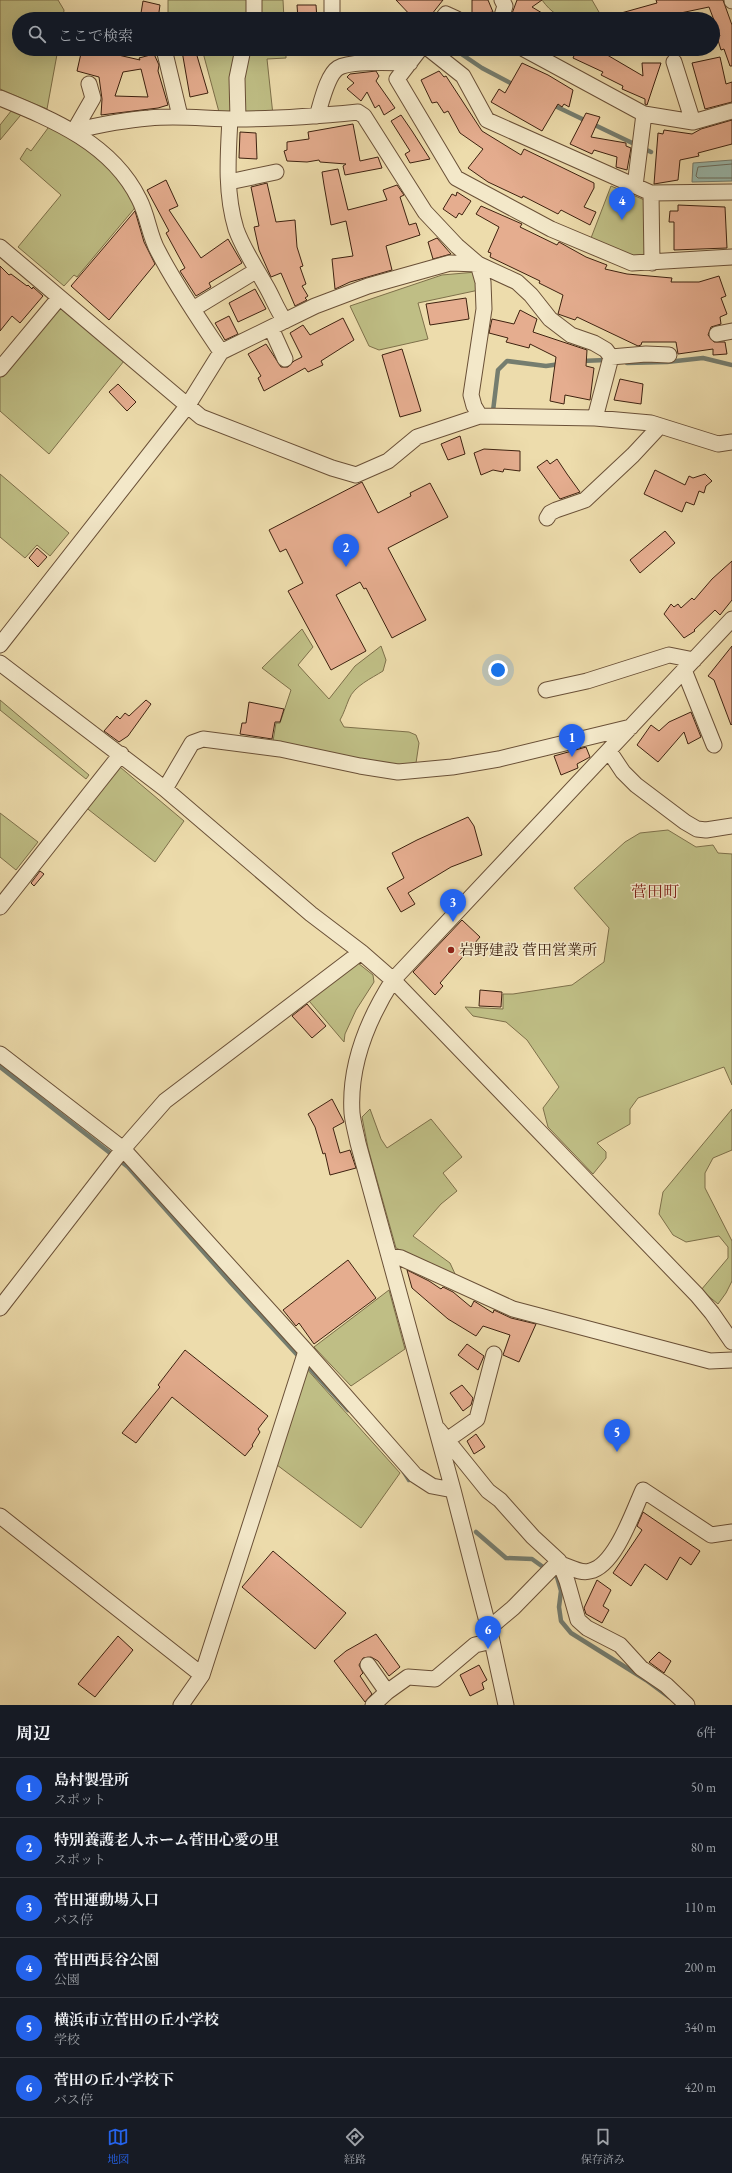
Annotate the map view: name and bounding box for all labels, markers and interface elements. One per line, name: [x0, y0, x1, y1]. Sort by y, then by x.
search box: [12, 12, 720, 56]
icon: search: [26, 23, 48, 45]
text: ここで検索: [58, 26, 133, 45]
pin: 4: [609, 187, 635, 220]
pin: 2: [333, 534, 359, 567]
your location: [488, 660, 508, 680]
pin: 1: [559, 724, 585, 757]
district label: 菅田町: [631, 881, 679, 902]
pin: 3: [440, 889, 466, 922]
place label: 岩野建設 菅田営業所: [459, 940, 597, 959]
marker: 岩野建設 菅田営業所: [446, 945, 456, 955]
pin: 5: [604, 1419, 630, 1452]
pin: 6: [475, 1616, 501, 1649]
text: 周辺: [16, 1722, 50, 1744]
text: 6件: [697, 1724, 716, 1741]
text: 島村製畳所: [54, 1770, 129, 1789]
text: 1: [26, 1779, 32, 1796]
text: 50 m: [691, 1779, 716, 1796]
text: スポット: [54, 1791, 106, 1808]
text: 特別養護老人ホーム菅田心愛の里: [54, 1830, 279, 1849]
text: 2: [26, 1839, 32, 1856]
text: 80 m: [691, 1839, 716, 1856]
text: スポット: [54, 1851, 106, 1868]
text: 菅田運動場入口: [54, 1890, 159, 1909]
text: 3: [26, 1899, 32, 1916]
text: 110 m: [685, 1899, 716, 1916]
text: バス停: [54, 1911, 93, 1928]
text: 菅田西長谷公園: [54, 1950, 159, 1969]
text: 4: [26, 1959, 32, 1976]
text: 200 m: [685, 1959, 716, 1976]
text: 公園: [54, 1971, 80, 1988]
text: 横浜市立菅田の丘小学校: [54, 2010, 219, 2029]
text: 5: [26, 2019, 32, 2036]
text: 340 m: [685, 2019, 716, 2036]
text: 学校: [54, 2031, 80, 2048]
text: 菅田の丘小学校下: [54, 2070, 174, 2089]
text: 6: [26, 2079, 32, 2096]
text: 420 m: [685, 2079, 716, 2096]
text: バス停: [54, 2091, 93, 2108]
tab: 地図: [107, 2126, 129, 2166]
tab: 経路: [344, 2126, 366, 2166]
tab: 保存済み: [581, 2126, 625, 2166]

